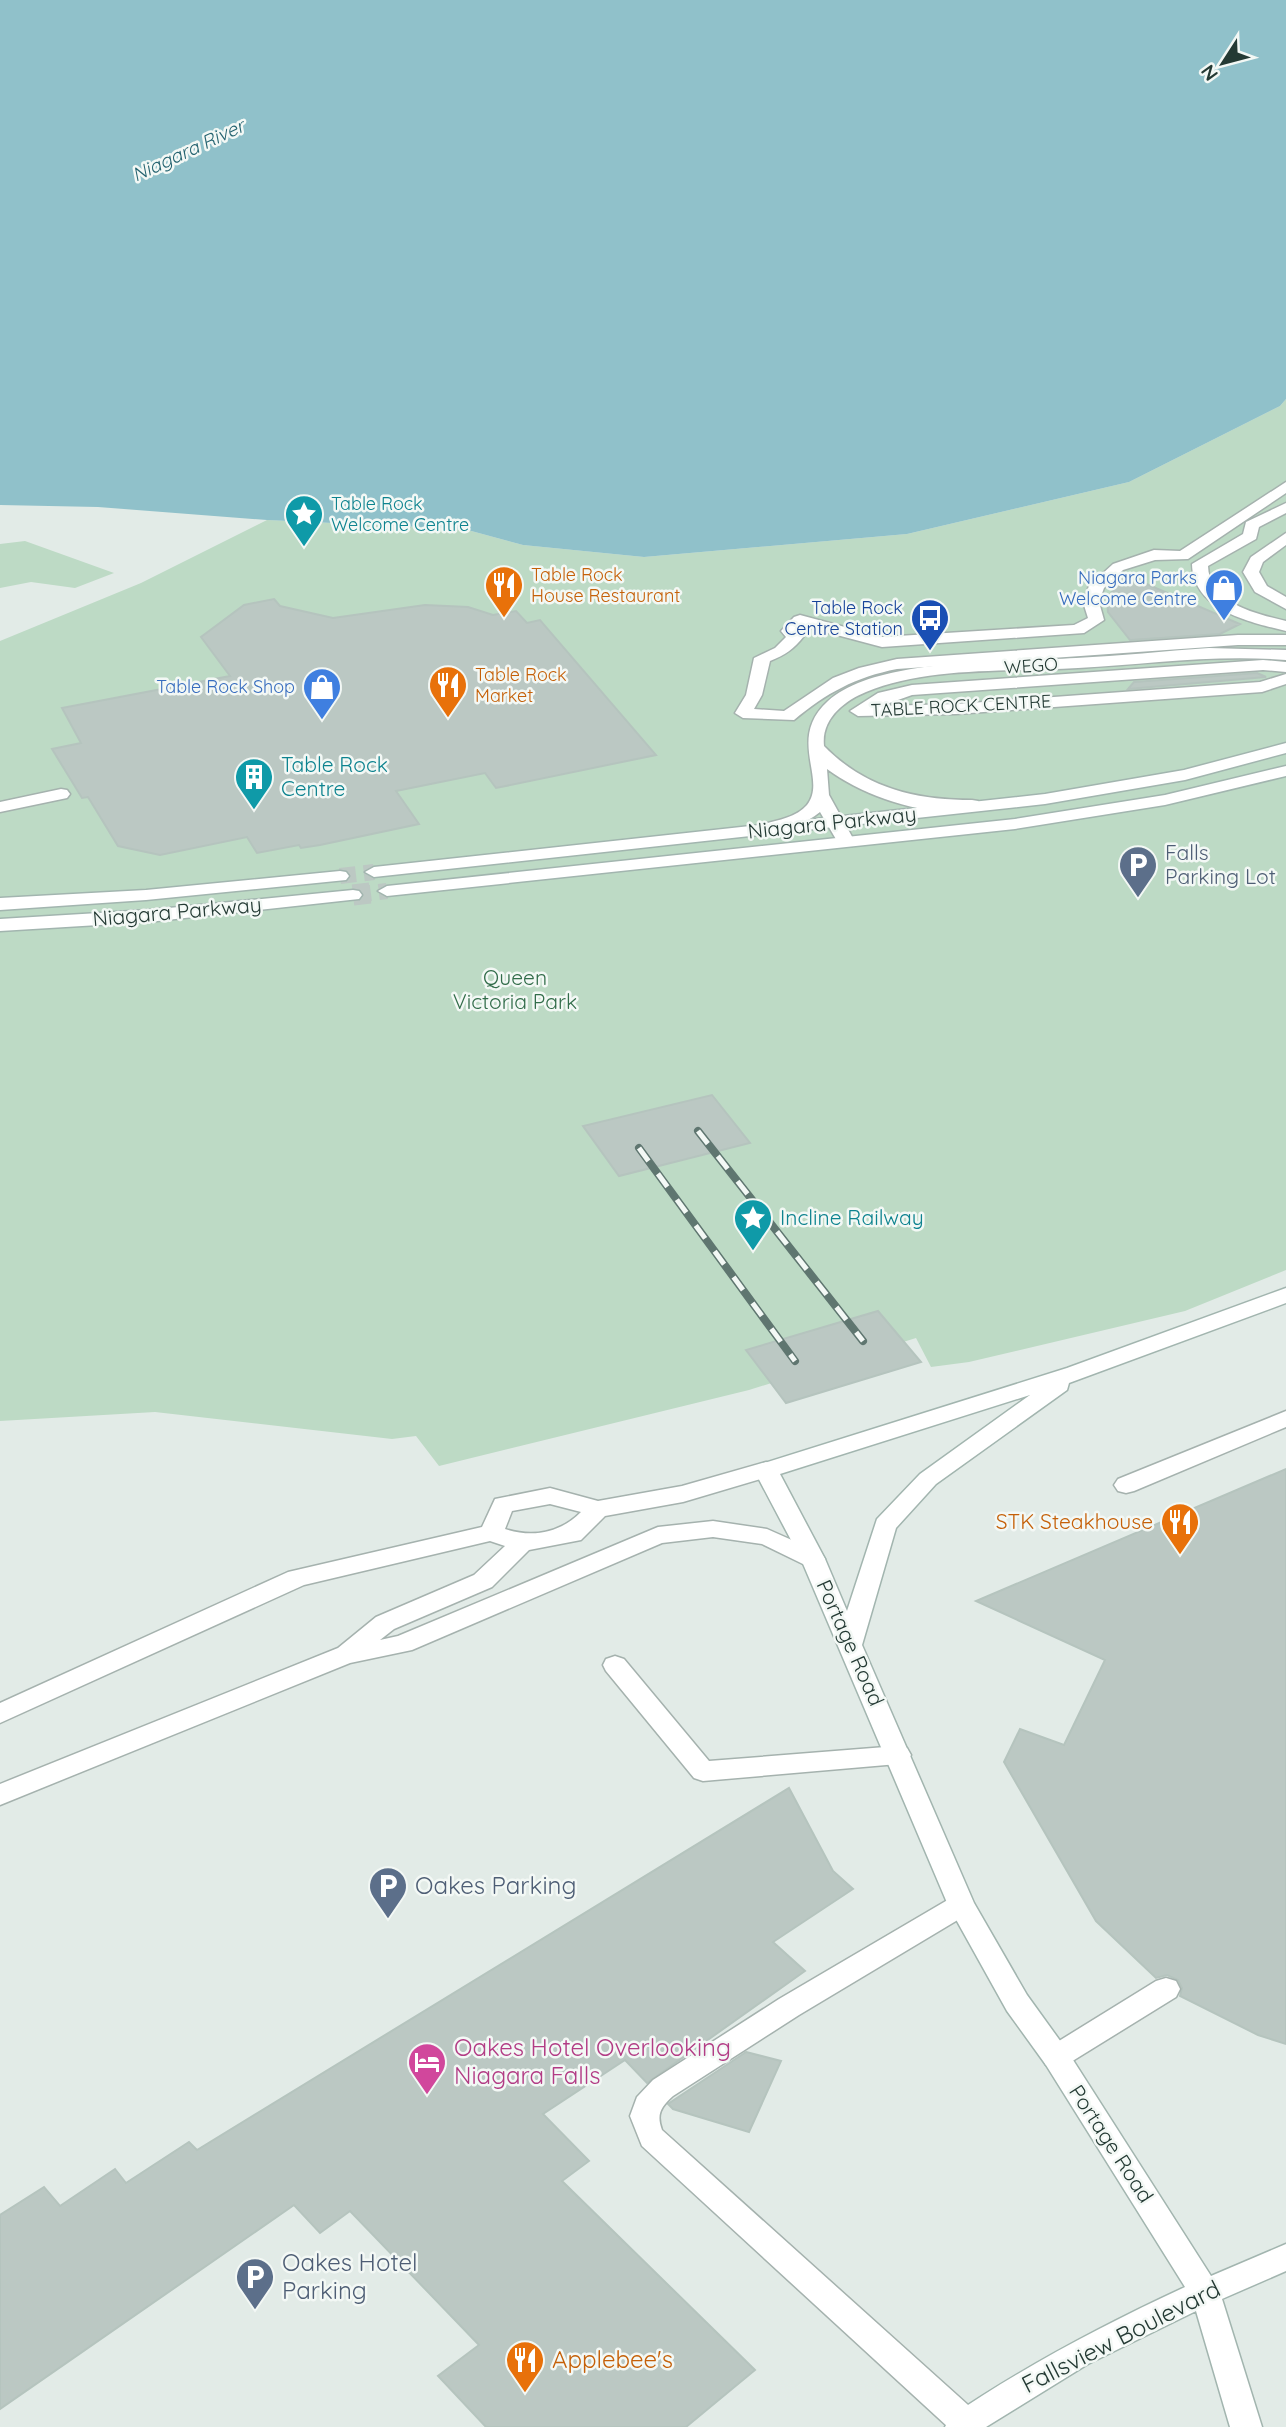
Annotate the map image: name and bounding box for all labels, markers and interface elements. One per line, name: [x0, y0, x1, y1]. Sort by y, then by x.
north arrow: [1188, 28, 1258, 98]
text: N: [1195, 60, 1223, 86]
water label: Niagara River: [128, 112, 250, 187]
place label: Table Rock Welcome Centre: [331, 492, 469, 536]
place icon: Table Rock Welcome Centre: [283, 493, 325, 548]
place label: Table Rock House Restaurant: [531, 563, 680, 607]
restaurant icon: Table Rock House Restaurant: [483, 564, 525, 619]
place label: Niagara Parks Welcome Centre: [1059, 566, 1197, 610]
shop icon: Niagara Parks Welcome Centre: [1203, 567, 1245, 622]
place label: Table Rock Centre Station: [785, 596, 903, 640]
bus stop icon: Table Rock Centre Station: [909, 597, 951, 652]
street label: WEGO: [1003, 652, 1059, 679]
place label: Table Rock Market: [475, 663, 567, 707]
restaurant icon: Table Rock Market: [427, 664, 469, 719]
shop icon: Table Rock Shop: [301, 666, 343, 721]
place label: Table Rock Shop: [156, 675, 295, 698]
street label: TABLE ROCK CENTRE: [870, 689, 1052, 722]
place label: Table Rock Centre: [281, 751, 388, 801]
building icon: Table Rock Centre: [233, 756, 275, 811]
street label: Niagara Parkway: [746, 800, 918, 844]
place label: Falls Parking Lot: [1165, 839, 1276, 889]
parking icon: Falls Parking Lot: [1117, 844, 1159, 899]
street label: Niagara Parkway: [91, 891, 262, 931]
park label: Queen Victoria Park: [453, 964, 577, 1014]
place icon: Incline Railway: [732, 1197, 774, 1252]
place label: Incline Railway: [780, 1204, 924, 1230]
restaurant icon: STK Steakhouse: [1159, 1501, 1201, 1556]
place label: STK Steakhouse: [996, 1508, 1153, 1534]
street label: Portage Road: [812, 1575, 890, 1710]
parking icon: Oakes Parking: [367, 1865, 409, 1920]
place label: Oakes Parking: [415, 1870, 576, 1900]
place label: Oakes Hotel Overlooking Niagara Falls: [454, 2032, 731, 2090]
hotel icon: Oakes Hotel Overlooking Niagara Falls: [406, 2041, 448, 2096]
street label: Portage Road: [1064, 2080, 1160, 2207]
place label: Oakes Hotel Parking: [282, 2247, 417, 2305]
parking icon: Oakes Hotel Parking: [234, 2256, 276, 2311]
street label: Fallsview Boulevard: [1016, 2273, 1225, 2399]
restaurant icon: Applebee's: [504, 2339, 546, 2394]
place label: Applebee's: [552, 2344, 673, 2374]

